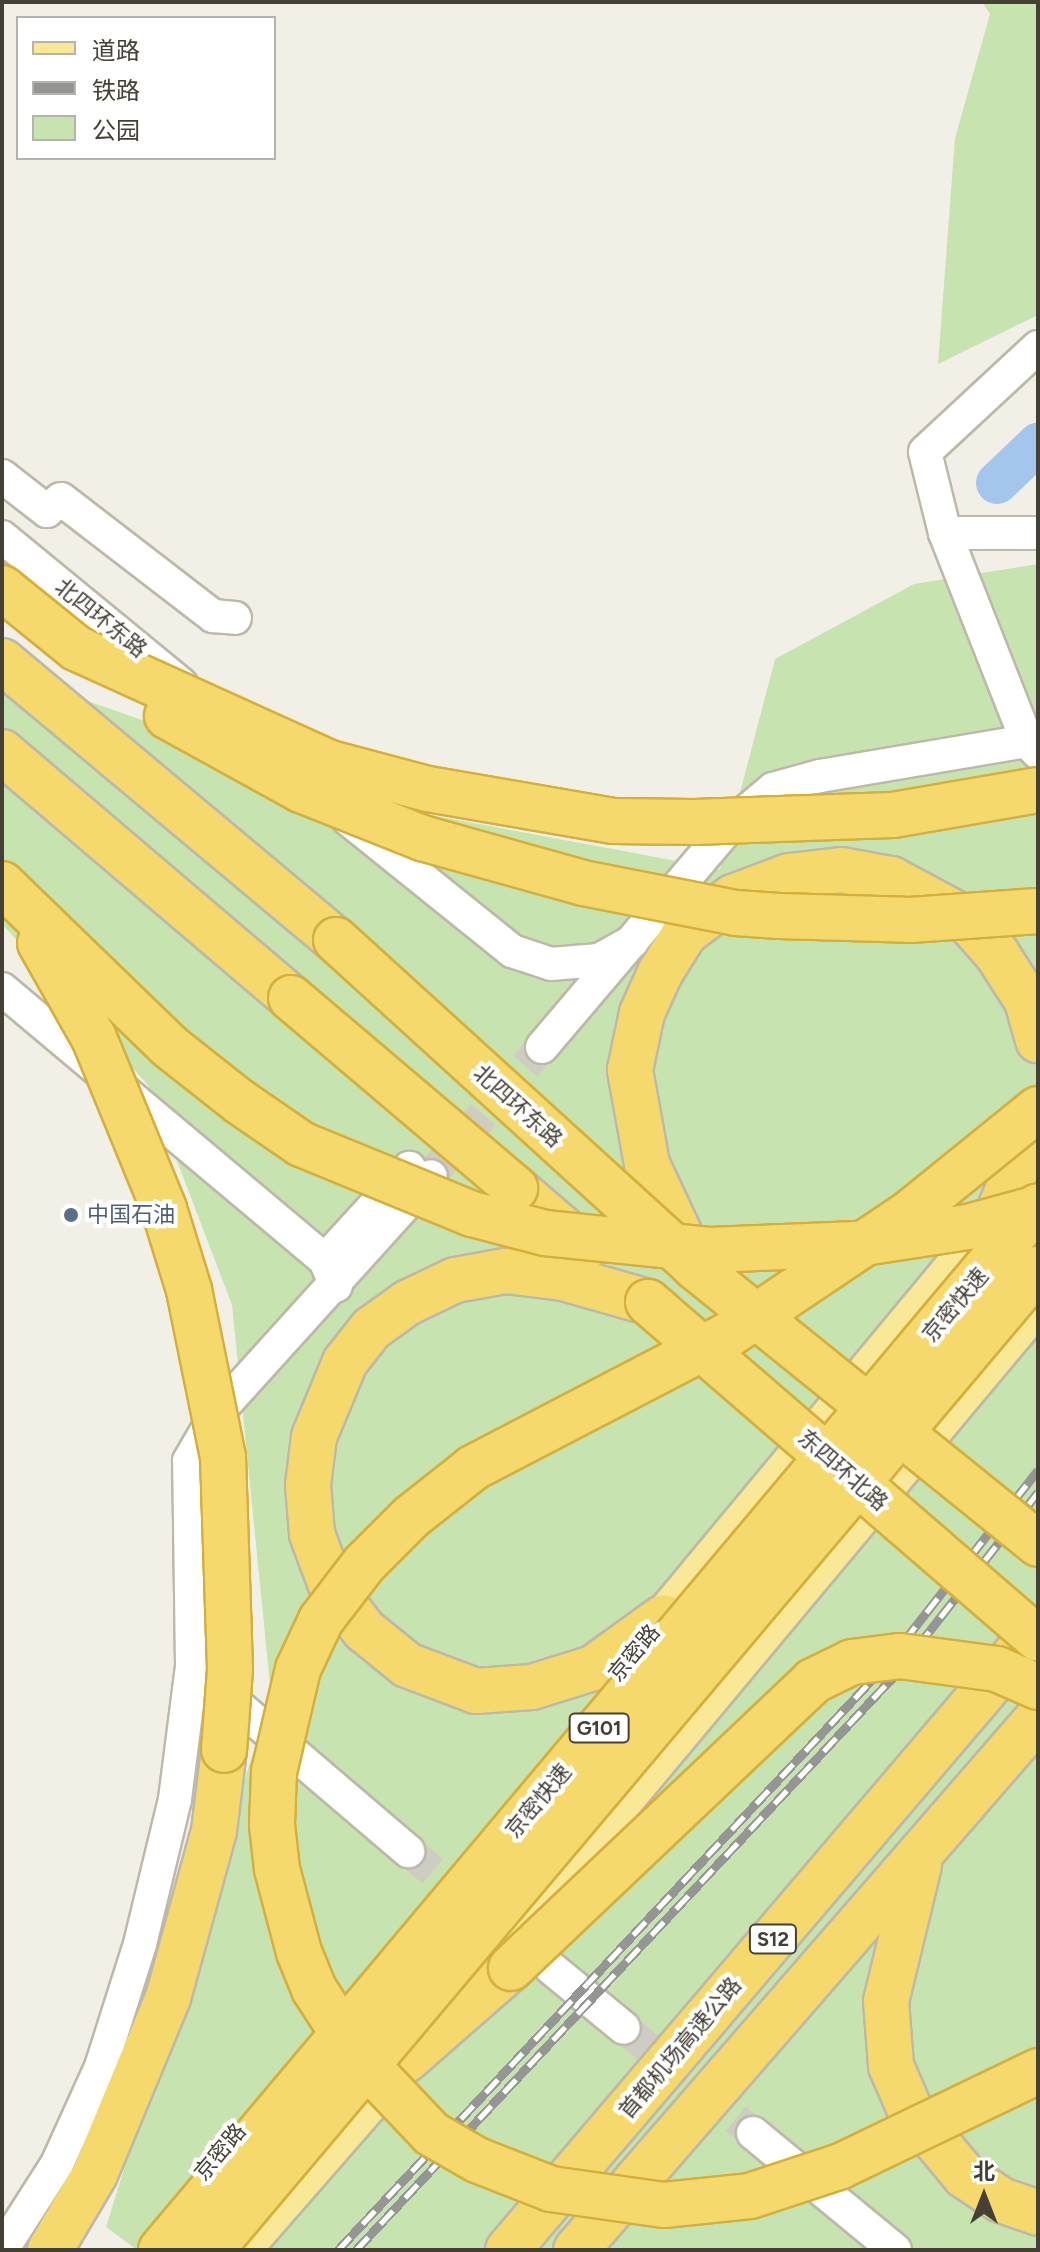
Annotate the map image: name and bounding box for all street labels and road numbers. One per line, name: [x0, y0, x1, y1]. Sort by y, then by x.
street label: 北四环东路: [50, 573, 152, 663]
street label: 北四环东路: [468, 1059, 568, 1153]
street label: 京密快速: [917, 1263, 993, 1347]
street label: 东四环北路: [793, 1424, 893, 1516]
street label: 京密路: [603, 1619, 665, 1687]
road number: G101: [567, 1712, 631, 1744]
street label: 京密快速: [500, 1759, 576, 1843]
road number: S12: [747, 1923, 799, 1955]
street label: 首都机场高速公路: [613, 1972, 747, 2124]
street label: 京密路: [189, 2118, 251, 2186]

